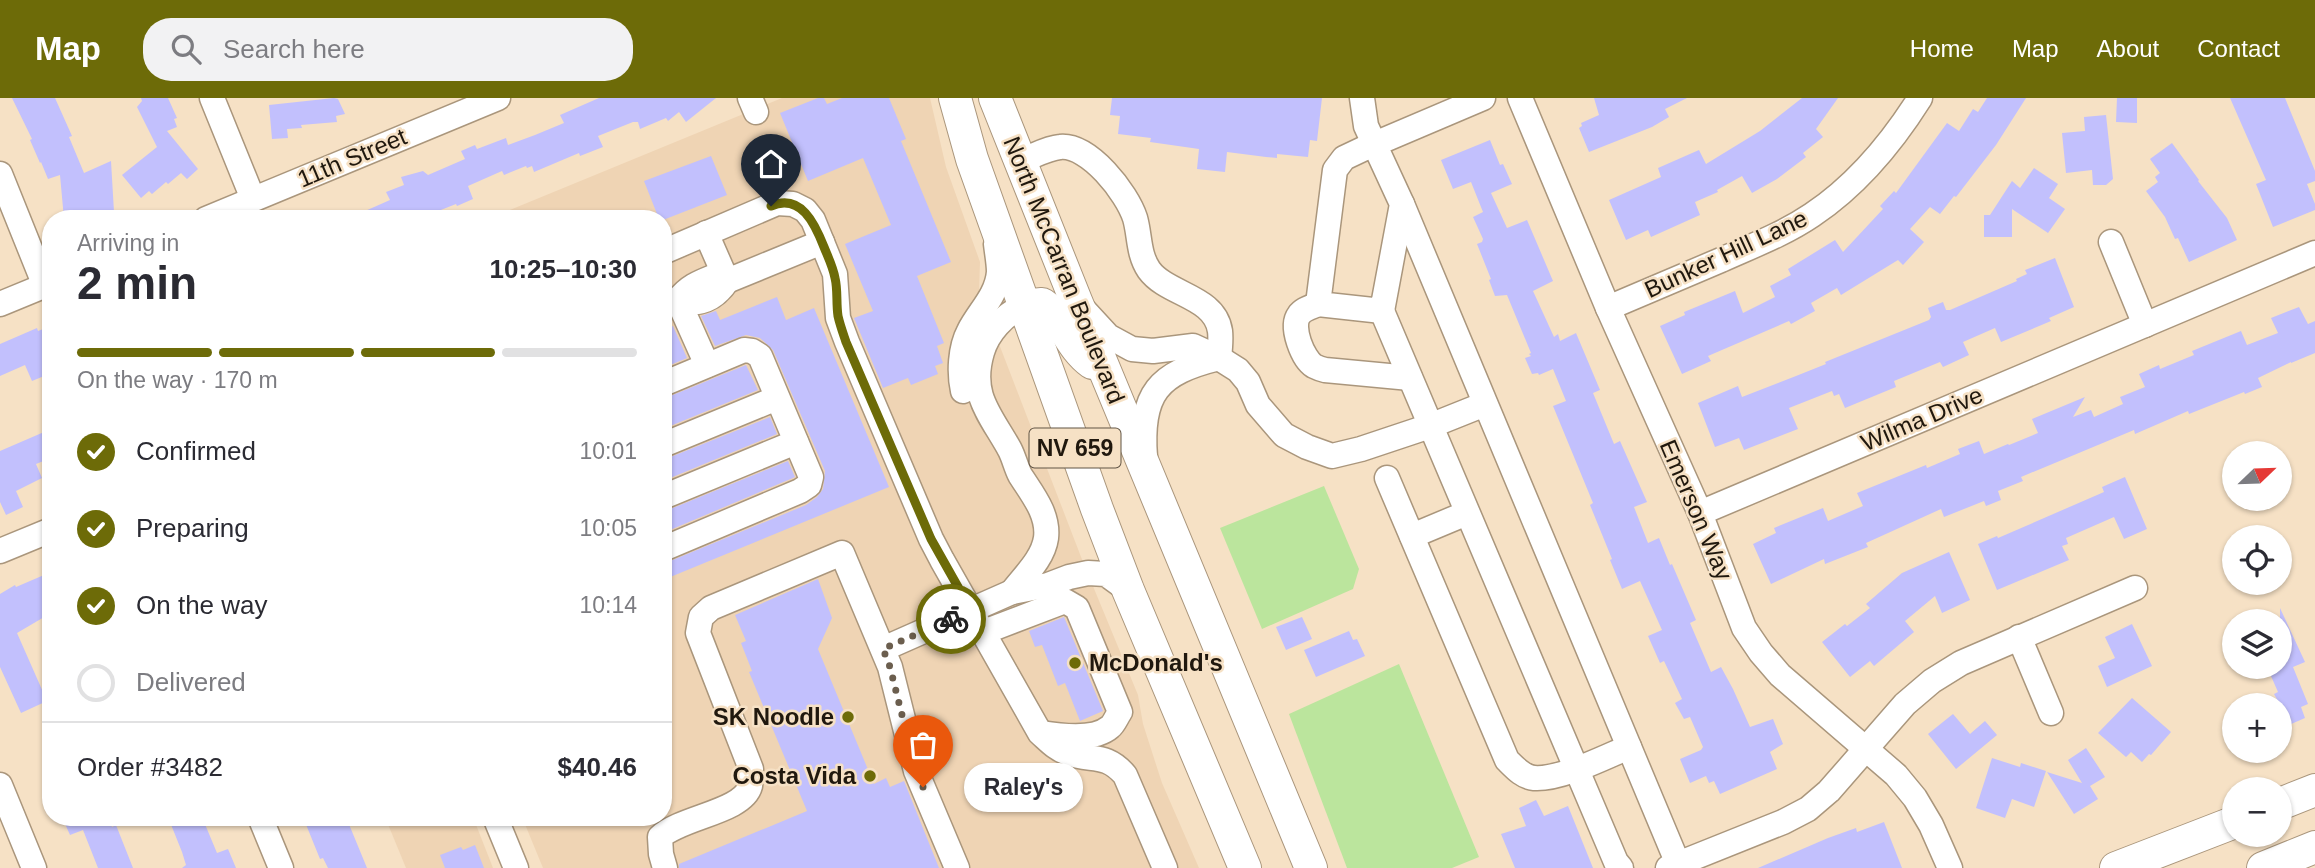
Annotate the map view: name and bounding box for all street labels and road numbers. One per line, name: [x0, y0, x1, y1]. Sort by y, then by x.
street label: 11th Street: [293, 122, 411, 193]
street label: North McCarran Boulevard: [998, 132, 1130, 407]
street label: Bunker Hill Lane: [1640, 204, 1811, 303]
street label: Wilma Drive: [1857, 381, 1987, 456]
road number: NV 659: [1030, 428, 1120, 468]
street label: Emerson Way: [1655, 436, 1738, 584]

